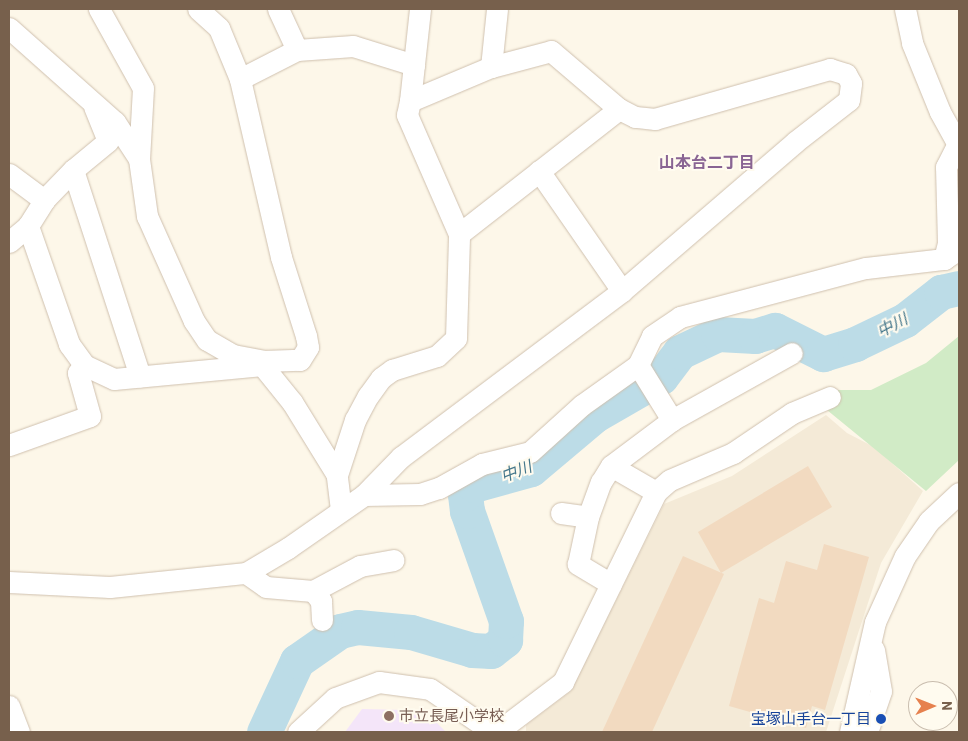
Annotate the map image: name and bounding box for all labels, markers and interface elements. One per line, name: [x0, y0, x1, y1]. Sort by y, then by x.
district label: 山本台二丁目: [659, 152, 755, 172]
water label: 中川: [873, 309, 911, 341]
water label: 中川: [498, 456, 534, 486]
north arrow: [908, 681, 958, 731]
text: N: [939, 701, 956, 711]
place label: 市立長尾小学校: [399, 707, 504, 725]
marker: 市立長尾小学校: [383, 710, 395, 722]
place label: 宝塚山手台一丁目: [751, 710, 871, 728]
marker: 宝塚山手台一丁目: [875, 713, 887, 725]

